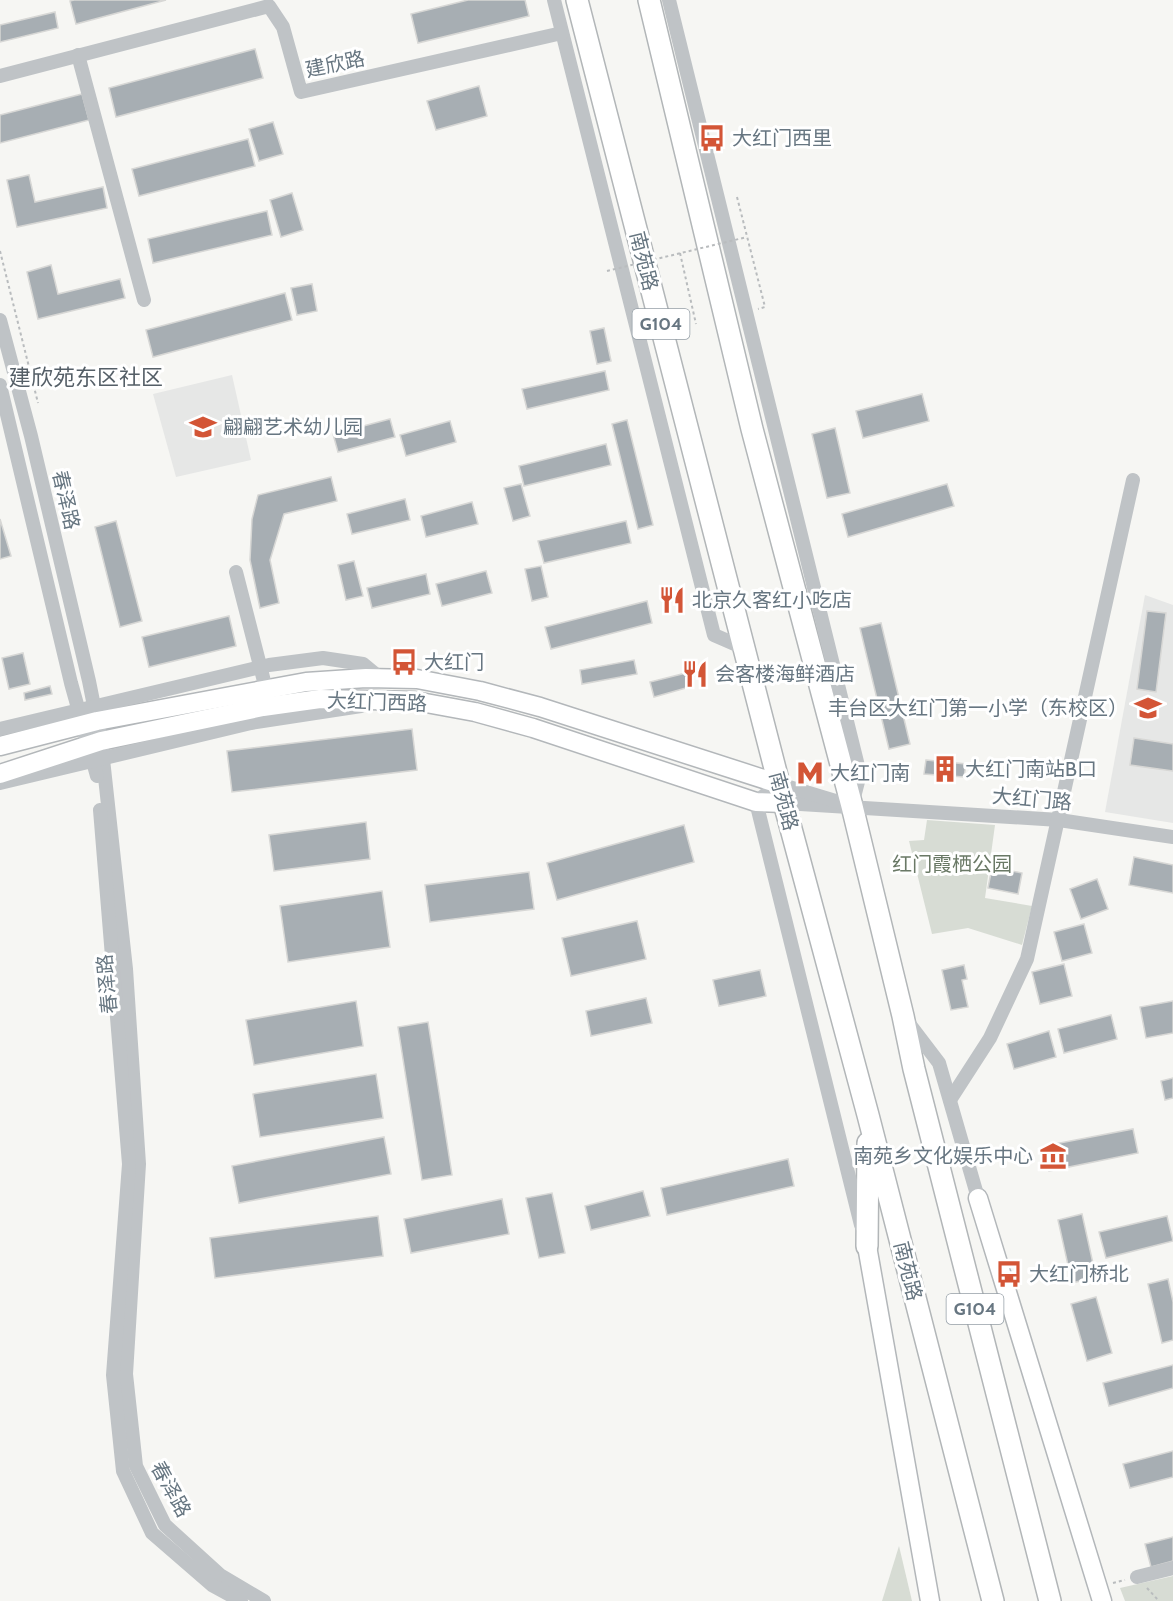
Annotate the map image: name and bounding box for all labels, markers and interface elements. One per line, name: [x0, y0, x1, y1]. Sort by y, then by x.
street label: 建欣路: [303, 46, 367, 82]
bus stop icon: 大红门西里: [697, 123, 727, 153]
place label: 大红门西里: [732, 126, 832, 150]
street label: 南苑路: [625, 229, 663, 293]
road number: G104: [632, 309, 690, 339]
district label: 建欣苑东区社区: [9, 364, 163, 391]
school or university icon: 翩翩艺术幼儿园: [188, 412, 218, 442]
place label: 翩翩艺术幼儿园: [223, 415, 363, 439]
street label: 春泽路: [48, 468, 84, 532]
restaurant icon: 北京久客红小吃店: [657, 585, 687, 615]
place label: 北京久客红小吃店: [692, 588, 852, 612]
bus stop icon: 大红门: [389, 647, 419, 677]
place label: 大红门: [424, 650, 484, 674]
restaurant icon: 会客楼海鲜酒店: [680, 659, 710, 689]
place label: 会客楼海鲜酒店: [715, 662, 855, 686]
street label: 大红门西路: [327, 688, 427, 716]
school or university icon: 丰台区大红门第一小学（东校区）: [1133, 693, 1163, 723]
place label: 丰台区大红门第一小学（东校区）: [828, 696, 1128, 720]
building icon: 大红门南站B口: [930, 754, 960, 784]
place label: 大红门南站B口: [965, 757, 1097, 781]
metro station icon: 大红门南: [795, 758, 825, 788]
place label: 大红门南: [830, 761, 910, 785]
street label: 南苑路: [765, 769, 803, 833]
street label: 大红门路: [991, 784, 1073, 814]
park label: 红门霞栖公园: [892, 852, 1012, 876]
street label: 春泽路: [92, 953, 122, 1015]
museum icon: 南苑乡文化娱乐中心: [1038, 1141, 1068, 1171]
place label: 南苑乡文化娱乐中心: [853, 1144, 1033, 1168]
street label: 南苑路: [889, 1239, 927, 1303]
bus stop icon: 大红门桥北: [994, 1259, 1024, 1289]
place label: 大红门桥北: [1029, 1262, 1129, 1286]
road number: G104: [946, 1294, 1004, 1324]
street label: 春泽路: [146, 1457, 196, 1521]

